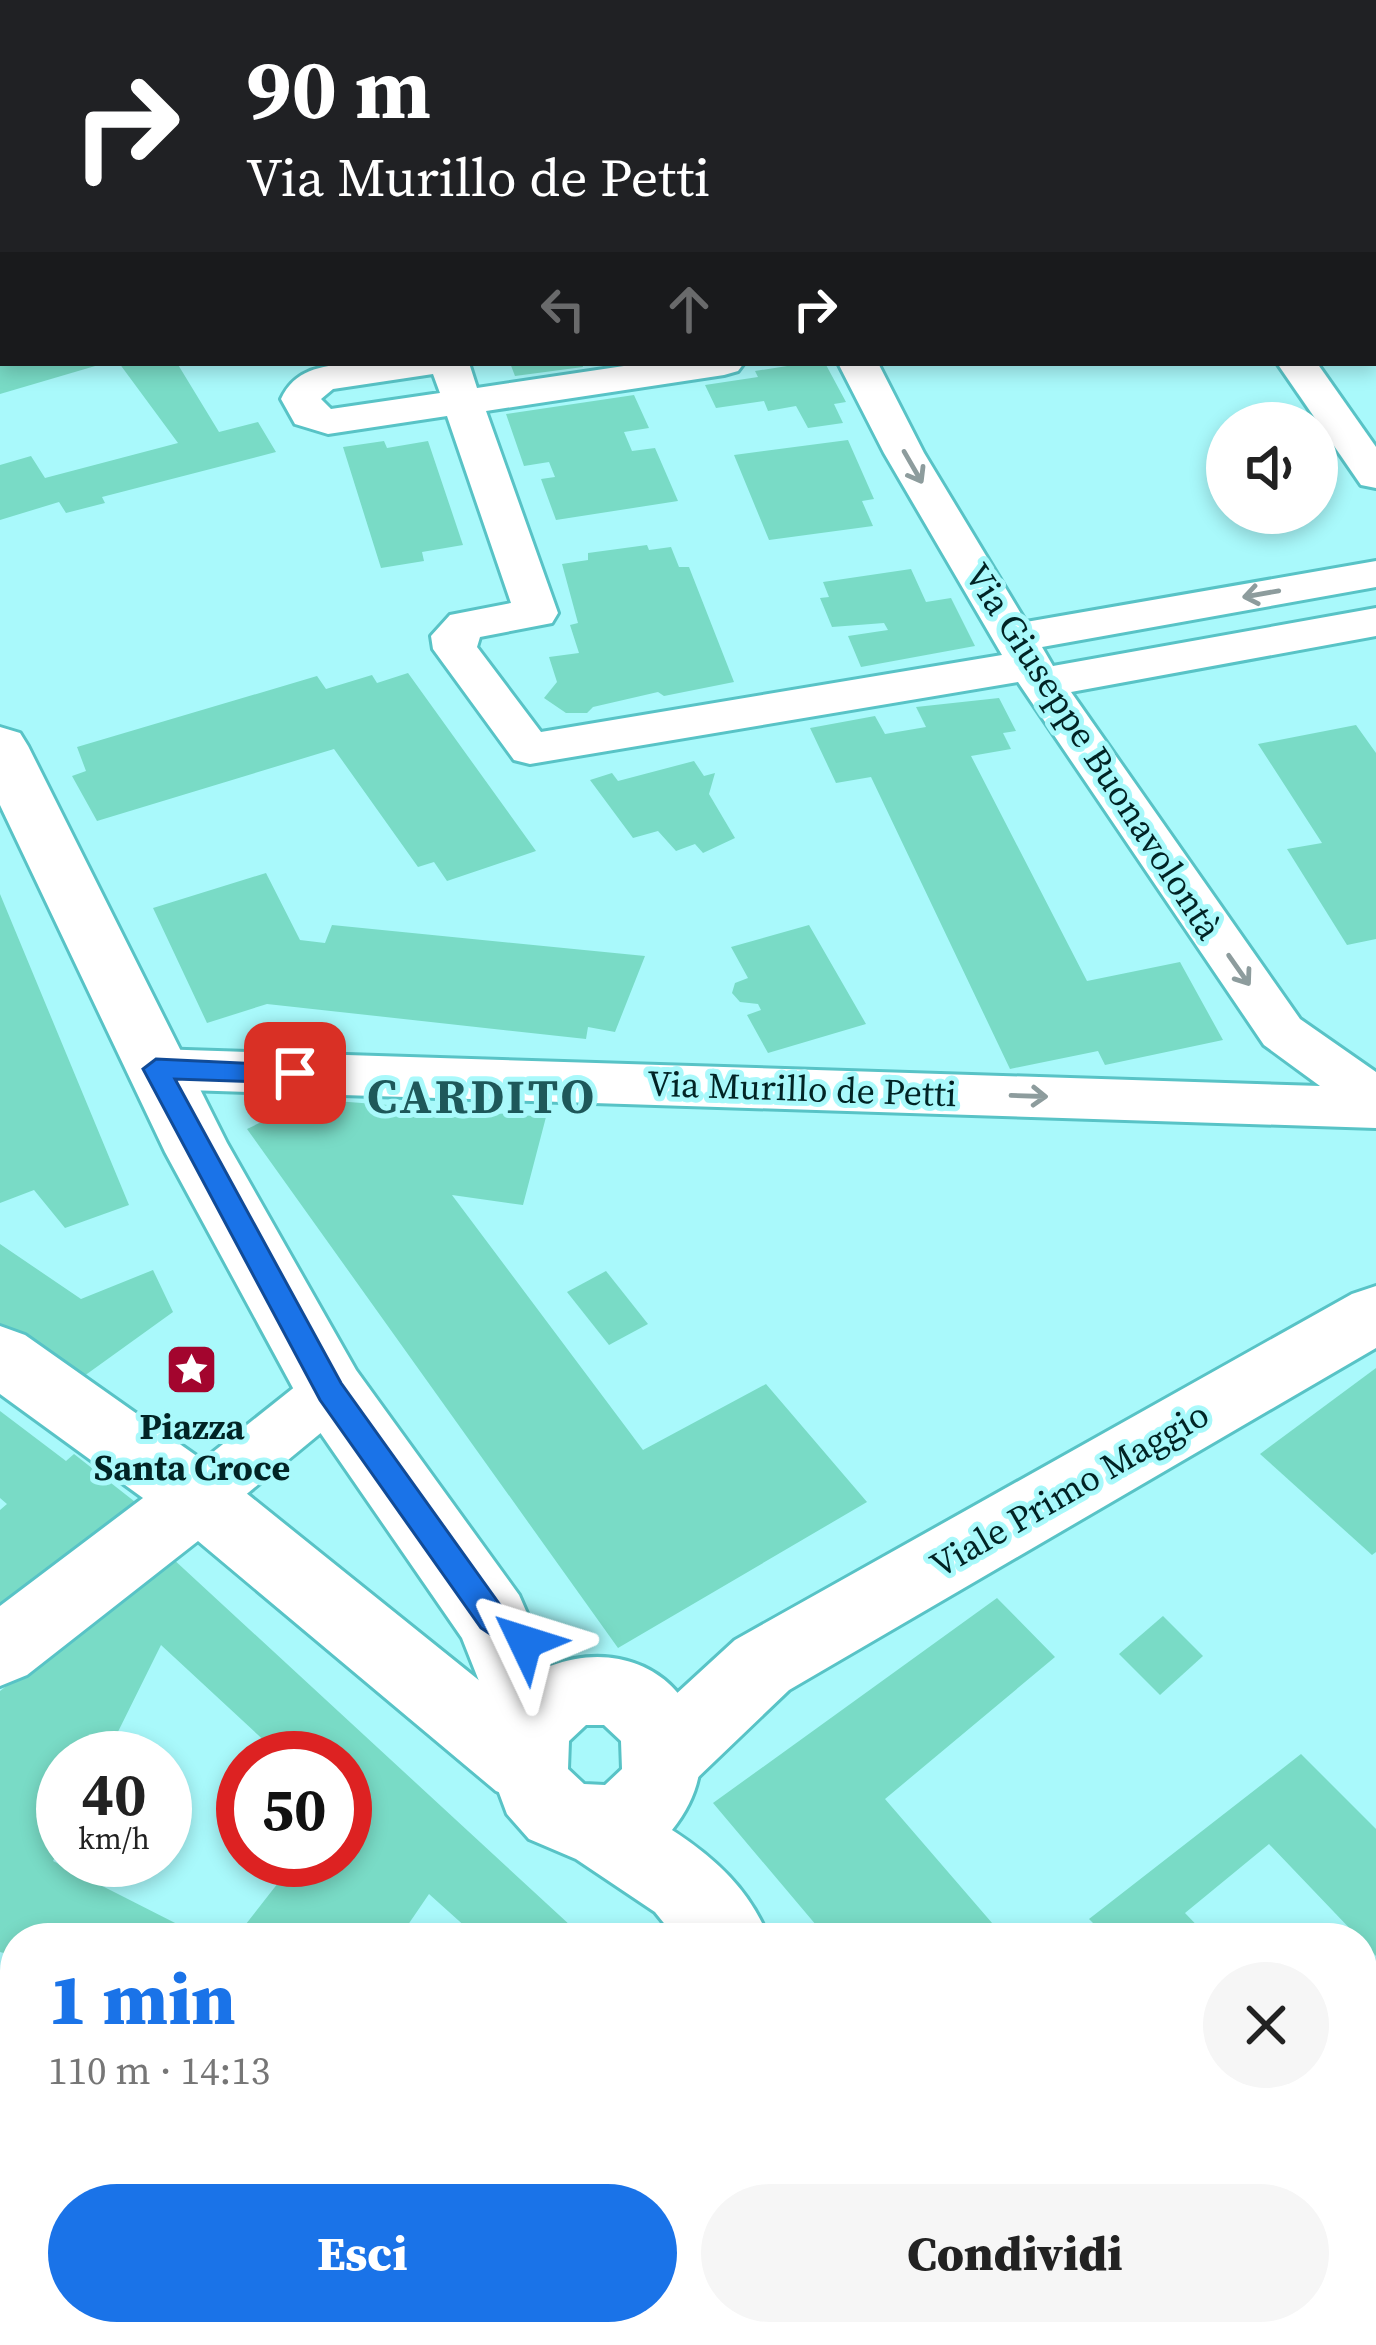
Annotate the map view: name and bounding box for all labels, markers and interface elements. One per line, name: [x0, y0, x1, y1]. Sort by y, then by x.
text: 90 m: [246, 31, 431, 146]
icon: right: [48, 48, 204, 204]
text: Via Murillo de Petti: [246, 140, 710, 214]
icon: left: [530, 276, 596, 342]
icon: ahead: [656, 276, 722, 342]
icon: right: [782, 276, 848, 342]
map controls: [1206, 402, 1338, 534]
button: sound: [1206, 402, 1338, 534]
one-way arrow: [901, 448, 925, 483]
street label: Via Giuseppe Buonavolontà: [953, 554, 1234, 950]
one-way arrow: [1242, 584, 1281, 607]
one-way arrow: [1226, 952, 1251, 986]
pin: [244, 1022, 346, 1124]
icon: arrive: [262, 1040, 328, 1106]
street label: Via Murillo de Petti: [647, 1059, 957, 1118]
district label: CARDITO: [367, 1063, 597, 1129]
one-way arrow: [1009, 1084, 1048, 1107]
place icon: Piazza Santa Croce: [164, 1342, 220, 1398]
street label: Viale Primo Maggio: [921, 1390, 1218, 1589]
place label: Piazza Santa Croce: [94, 1402, 290, 1492]
position arrow: [462, 1579, 588, 1705]
speed limit sign: 50: [216, 1731, 372, 1887]
text: 40: [81, 1753, 147, 1835]
text: km/h: [78, 1818, 150, 1859]
text: 1 min: [48, 1949, 236, 2048]
button: close: [1203, 1962, 1329, 2088]
text: 110 m · 14:13: [48, 2044, 270, 2097]
button: Esci: [48, 2184, 677, 2322]
button: Condividi: [701, 2184, 1329, 2322]

